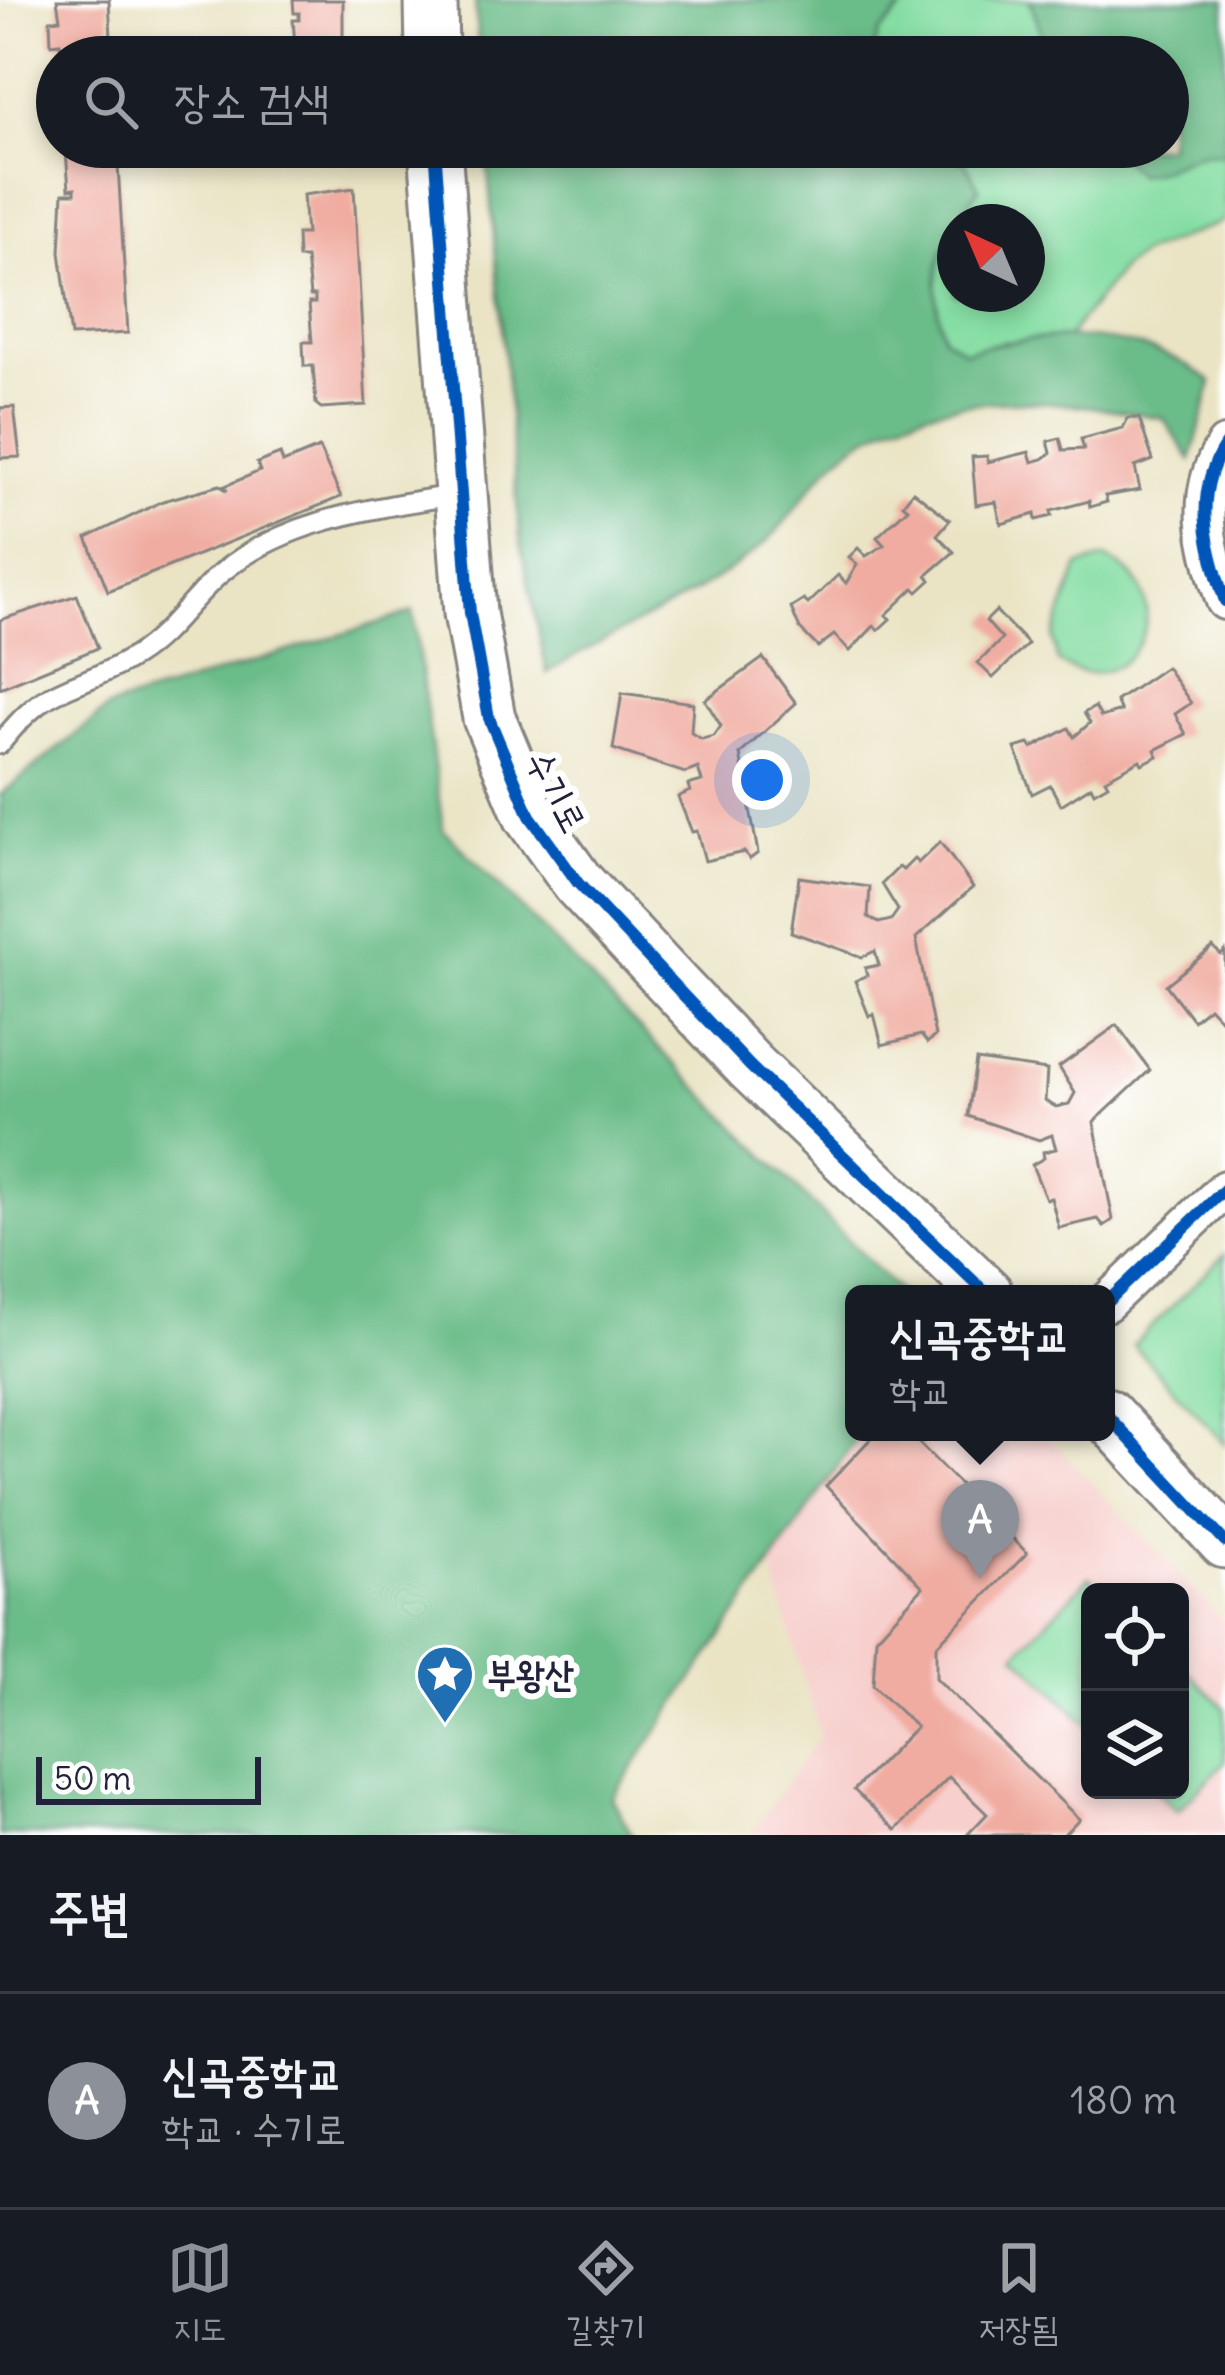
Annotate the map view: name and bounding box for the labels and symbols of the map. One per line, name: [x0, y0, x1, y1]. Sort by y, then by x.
north arrow: [937, 204, 1045, 312]
street label: 수기로: [516, 742, 597, 840]
your location: [732, 750, 792, 810]
pin: A: [941, 1480, 1019, 1579]
place icon: 부왕산: [414, 1643, 476, 1725]
place label: 부왕산: [487, 1652, 574, 1697]
scale bar: [36, 1751, 261, 1804]

